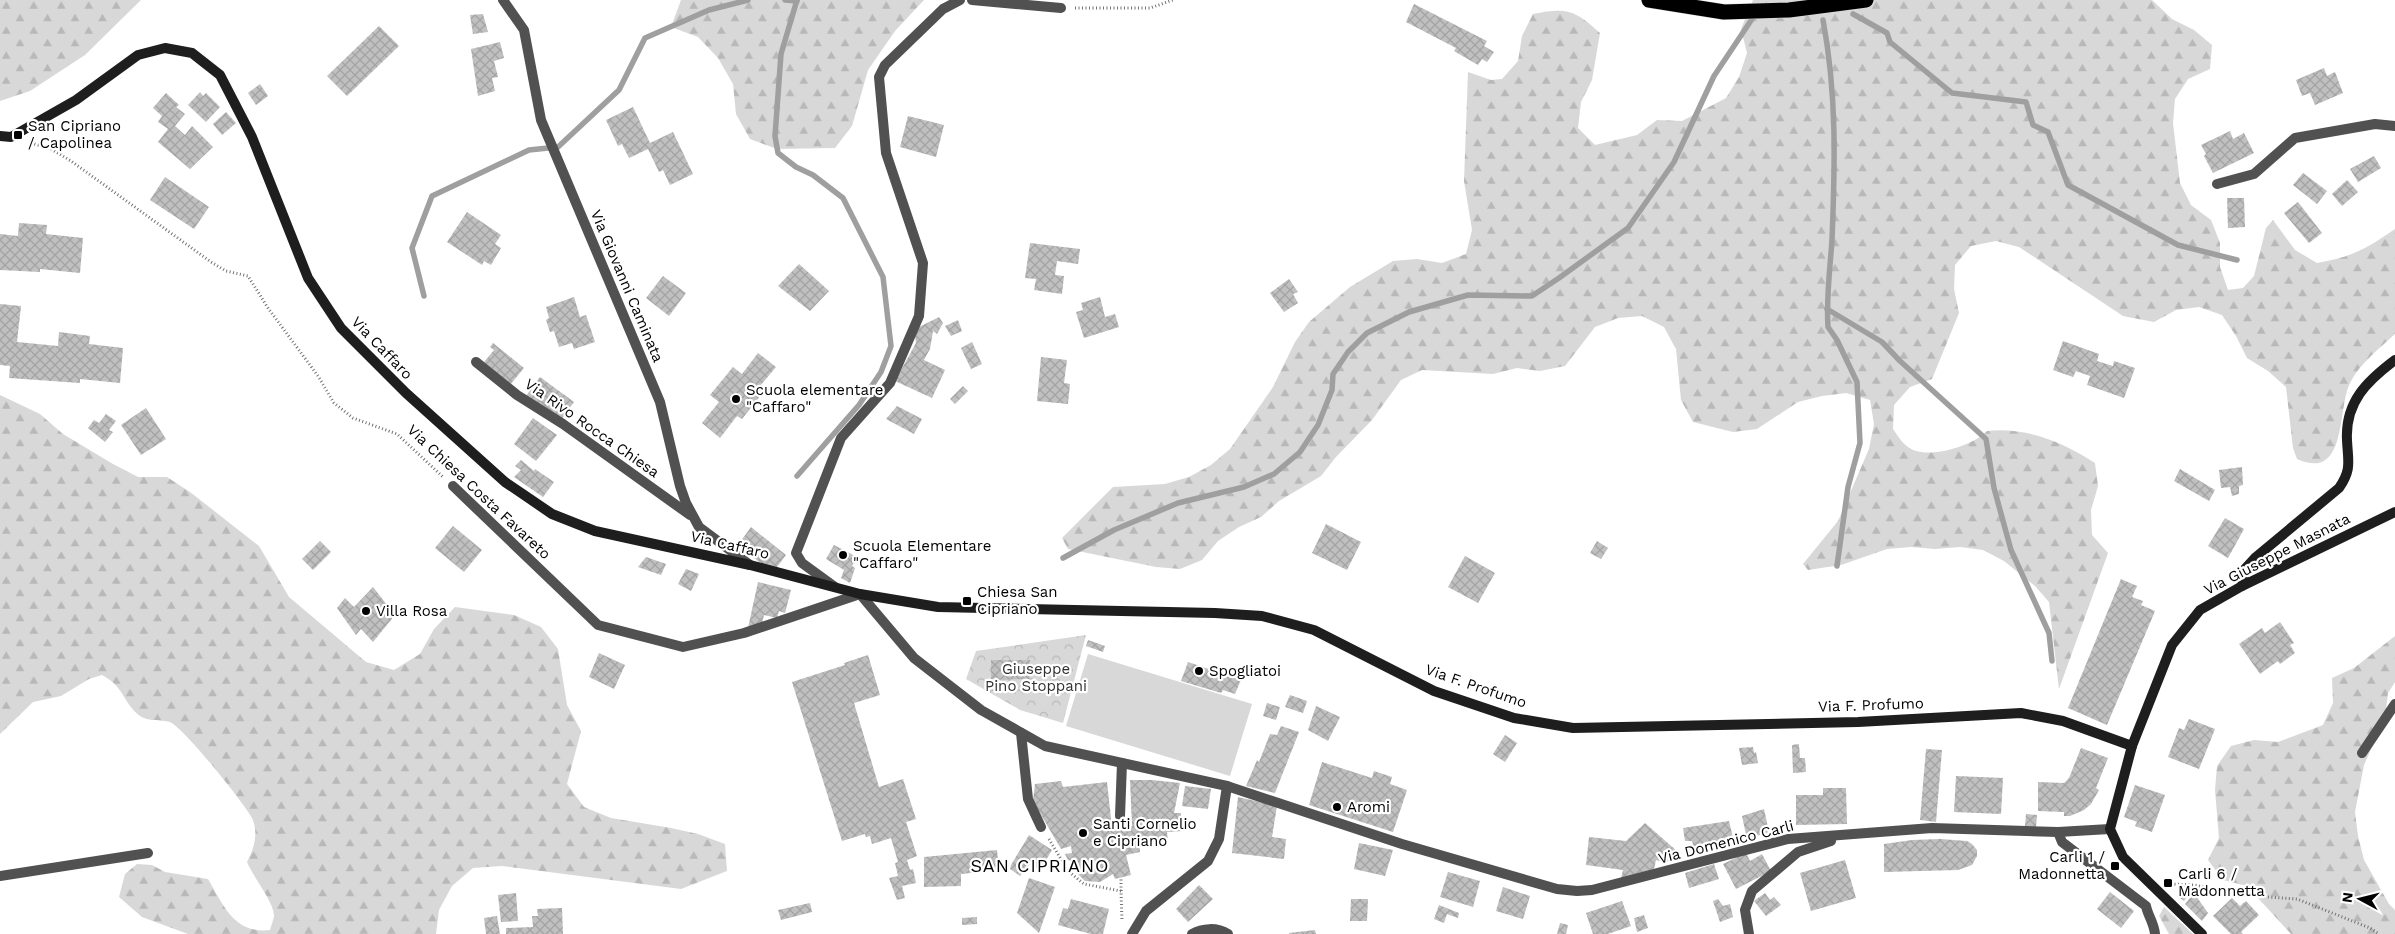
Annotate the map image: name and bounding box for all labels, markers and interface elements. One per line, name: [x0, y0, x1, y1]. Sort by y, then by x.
place label: San Cipriano / Capolinea: [28, 117, 121, 152]
marker: San Cipriano / Capolinea: [12, 129, 24, 141]
street label: Via Giovanni Caminata: [587, 207, 668, 365]
street label: Via Caffaro: [348, 313, 416, 383]
street label: Via Rivo Rocca Chiesa: [521, 375, 663, 482]
place label: Scuola elementare "Caffaro": [746, 381, 883, 416]
marker: Scuola elementare "Caffaro": [730, 393, 742, 405]
street label: Via Chiesa Costa Favareto: [404, 421, 554, 563]
street label: Via Giuseppe Masnata: [2201, 509, 2354, 599]
street label: Via Caffaro: [689, 527, 771, 563]
place label: Scuola Elementare "Caffaro": [853, 537, 991, 572]
marker: Scuola Elementare "Caffaro": [837, 549, 849, 561]
place label: Chiesa San Cipriano: [977, 583, 1058, 618]
marker: Chiesa San Cipriano: [961, 595, 973, 607]
place label: Villa Rosa: [376, 602, 448, 620]
marker: Villa Rosa: [360, 605, 372, 617]
park label: Giuseppe Pino Stoppani: [985, 660, 1087, 695]
street label: Via F. Profumo: [1423, 660, 1529, 712]
place label: Spogliatoi: [1209, 662, 1281, 680]
marker: Spogliatoi: [1193, 665, 1205, 677]
street label: Via F. Profumo: [1818, 694, 1924, 716]
place label: Aromi: [1347, 798, 1390, 816]
marker: Aromi: [1331, 801, 1343, 813]
place label: Santi Cornelio e Cipriano: [1093, 815, 1196, 850]
street label: Via Domenico Carli: [1656, 816, 1796, 868]
marker: Santi Cornelio e Cipriano: [1077, 827, 1089, 839]
place label: Carli 1 / Madonnetta: [2018, 848, 2106, 883]
district label: SAN CIPRIANO: [970, 855, 1110, 876]
marker: Carli 1 / Madonnetta: [2109, 860, 2121, 872]
place label: Carli 6 / Madonnetta: [2178, 865, 2265, 900]
north arrow: [2335, 874, 2385, 924]
marker: Carli 6 / Madonnetta: [2162, 877, 2174, 889]
text: N: [2339, 891, 2356, 904]

